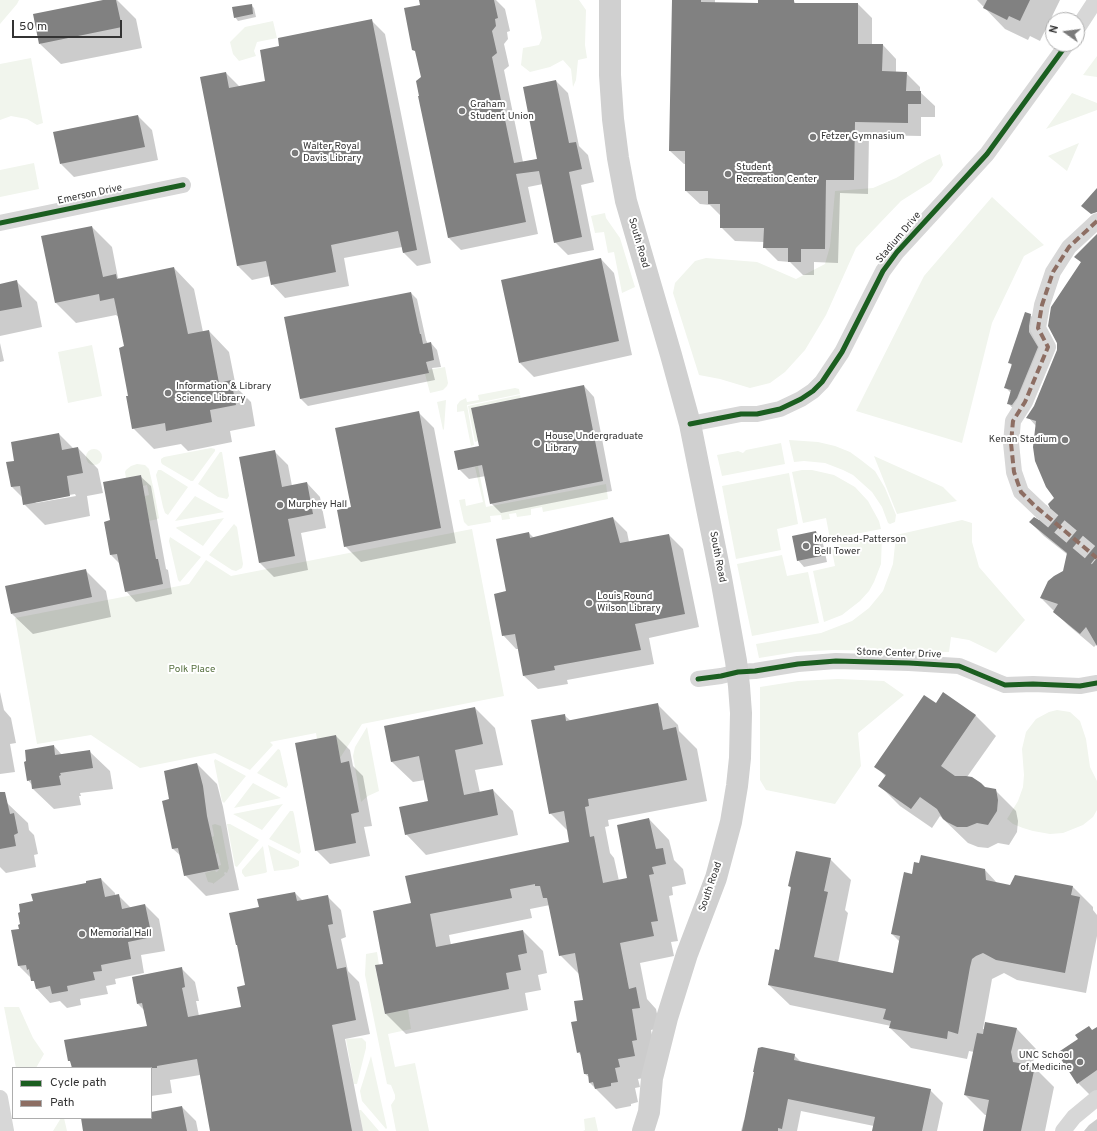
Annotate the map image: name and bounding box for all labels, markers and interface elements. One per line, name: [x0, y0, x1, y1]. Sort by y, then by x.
scale bar: [14, 12, 124, 38]
north arrow: [1045, 12, 1085, 52]
text: 50 m: [19, 19, 47, 35]
text: N: [1047, 24, 1062, 35]
place label: Graham Student Union: [470, 99, 534, 122]
marker: Graham Student Union: [457, 106, 467, 116]
place label: Fetzer Gymnasium: [821, 131, 904, 143]
marker: Fetzer Gymnasium: [808, 132, 818, 142]
place label: Walter Royal Davis Library: [303, 141, 362, 164]
marker: Walter Royal Davis Library: [290, 148, 300, 158]
place label: Student Recreation Center: [736, 162, 817, 186]
marker: Student Recreation Center: [723, 169, 733, 179]
street label: Emerson Drive: [57, 182, 123, 208]
street label: Stadium Drive: [874, 210, 924, 266]
street label: South Road: [625, 216, 651, 270]
place label: Information & Library Science Library: [176, 381, 271, 404]
marker: Information & Library Science Library: [163, 388, 173, 398]
place label: House Undergraduate Library: [545, 431, 643, 454]
place label: Kenan Stadium: [989, 434, 1057, 446]
marker: Kenan Stadium: [1060, 435, 1070, 445]
marker: House Undergraduate Library: [532, 438, 542, 448]
place label: Murphey Hall: [288, 499, 347, 511]
marker: Murphey Hall: [275, 500, 285, 510]
street label: South Road: [706, 530, 728, 584]
place label: Morehead-Patterson Bell Tower: [814, 534, 906, 558]
marker: Morehead-Patterson Bell Tower: [801, 541, 811, 551]
place label: Louis Round Wilson Library: [597, 591, 661, 614]
marker: Louis Round Wilson Library: [584, 598, 594, 608]
street label: Stone Center Drive: [856, 647, 942, 661]
park label: Polk Place: [169, 664, 215, 676]
street label: South Road: [697, 861, 725, 913]
place label: Memorial Hall: [90, 928, 151, 940]
marker: Memorial Hall: [77, 929, 87, 939]
place label: UNC School of Medicine: [1019, 1050, 1072, 1074]
marker: UNC School of Medicine: [1075, 1057, 1085, 1067]
legend: [12, 1067, 152, 1119]
text: Cycle path: [50, 1075, 107, 1091]
text: Path: [50, 1095, 75, 1111]

